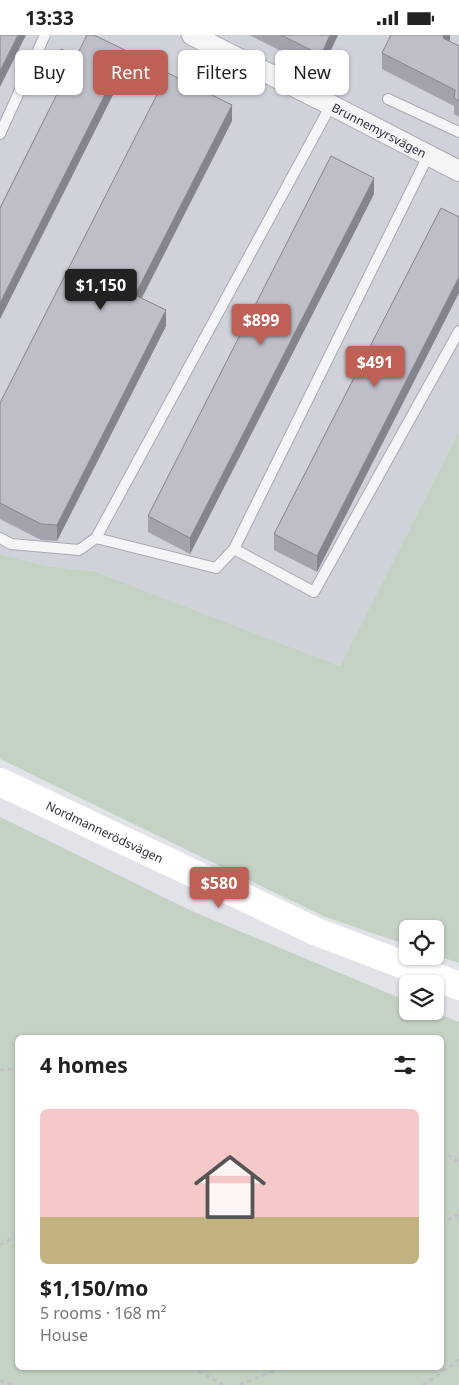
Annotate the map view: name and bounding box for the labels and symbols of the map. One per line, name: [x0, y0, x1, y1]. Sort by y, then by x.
street label: Brunnemyrsvägen: [329, 98, 430, 161]
pin: $1,150: [60, 269, 142, 311]
pin: $899: [231, 303, 291, 346]
pin: $491: [345, 345, 405, 388]
street label: Nordmannerödsvägen: [44, 797, 166, 867]
pin: $580: [189, 867, 249, 909]

